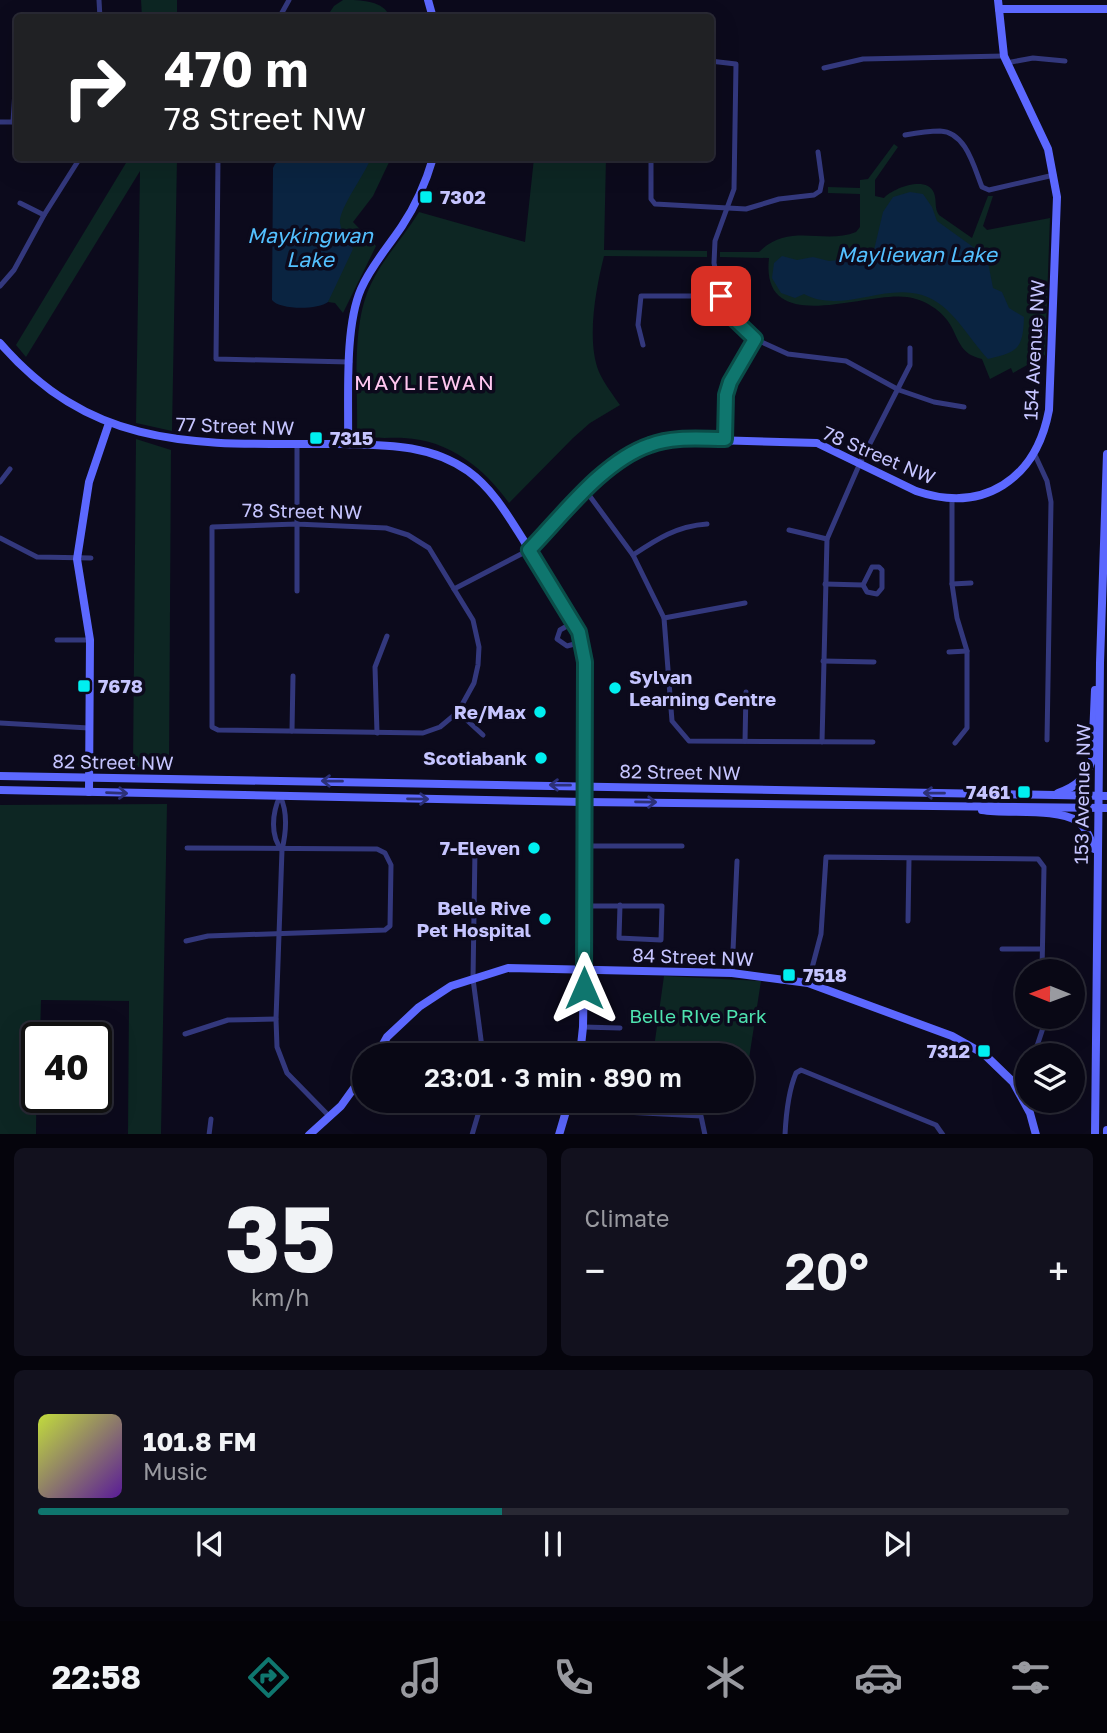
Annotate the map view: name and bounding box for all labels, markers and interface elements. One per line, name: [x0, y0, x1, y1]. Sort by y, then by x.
text: 470 m: [164, 39, 308, 98]
icon: right: [49, 42, 140, 133]
text: 78 Street NW: [164, 99, 366, 137]
place label: 7302: [440, 185, 486, 208]
marker: 7302: [418, 189, 434, 205]
water label: Maykingwan Lake: [247, 222, 374, 272]
water label: Mayliewan Lake: [837, 241, 999, 267]
pin: [691, 266, 751, 326]
icon: arrive: [702, 277, 740, 315]
street label: 154 Avenue NW: [1018, 279, 1049, 421]
district label: MAYLIEWAN: [354, 369, 496, 395]
street label: 77 Street NW: [175, 412, 295, 439]
street label: 78 Street NW: [819, 420, 939, 489]
place label: 7315: [330, 426, 373, 449]
marker: 7315: [308, 430, 324, 446]
street label: 78 Street NW: [242, 498, 362, 523]
place label: Sylvan Learning Centre: [629, 665, 776, 710]
place label: 7678: [98, 674, 143, 697]
marker: 7678: [76, 678, 92, 694]
marker: Sylvan Learning Centre: [607, 680, 623, 696]
place label: Re/Max: [454, 700, 526, 723]
marker: Re/Max: [532, 704, 548, 720]
street label: 153 Avenue NW: [1069, 723, 1094, 864]
place label: Scotiabank: [423, 746, 527, 769]
street label: 82 Street NW: [52, 749, 174, 774]
marker: Scotiabank: [533, 750, 549, 766]
street label: 82 Street NW: [619, 759, 741, 784]
one-way arrow: [321, 775, 344, 788]
one-way arrow: [548, 778, 571, 792]
place label: 7461: [966, 780, 1010, 803]
marker: 7461: [1016, 784, 1032, 800]
one-way arrow: [105, 786, 128, 800]
one-way arrow: [923, 786, 946, 799]
one-way arrow: [406, 792, 429, 806]
one-way arrow: [634, 795, 657, 809]
place label: 7-Eleven: [440, 836, 520, 859]
marker: 7-Eleven: [526, 840, 542, 856]
place label: Belle Rive Pet Hospital: [417, 896, 531, 941]
marker: Belle Rive Pet Hospital: [537, 911, 553, 927]
street label: 84 Street NW: [632, 943, 754, 970]
position arrow: [547, 951, 621, 1025]
north arrow: [1015, 959, 1085, 1029]
map controls: [1015, 959, 1085, 1113]
place label: 7518: [803, 963, 847, 986]
marker: 7518: [781, 967, 797, 983]
park label: Belle RIve Park: [629, 1004, 767, 1027]
speed limit sign: 40: [21, 1022, 112, 1113]
place label: 7312: [927, 1039, 970, 1062]
marker: 7312: [976, 1043, 992, 1059]
button: layers: [1015, 1043, 1085, 1113]
text: 23:01 · 3 min · 890 m: [424, 1062, 682, 1093]
text: 35: [225, 1183, 336, 1292]
text: Climate: [585, 1204, 669, 1232]
text: 20°: [784, 1239, 869, 1301]
text: −: [585, 1248, 605, 1293]
text: +: [1048, 1248, 1069, 1293]
text: km/h: [251, 1283, 310, 1311]
text: 101.8 FM: [143, 1426, 257, 1457]
text: Music: [143, 1457, 208, 1485]
icon: previous: [191, 1525, 229, 1563]
icon: pause: [534, 1525, 572, 1563]
icon: next: [878, 1525, 916, 1563]
icon: directions: [244, 1653, 293, 1702]
icon: music: [397, 1653, 446, 1702]
icon: phone: [549, 1653, 598, 1702]
icon: climate: [701, 1653, 750, 1702]
icon: car: [854, 1653, 903, 1702]
icon: filters: [1006, 1653, 1055, 1702]
text: 22:58: [52, 1658, 141, 1696]

